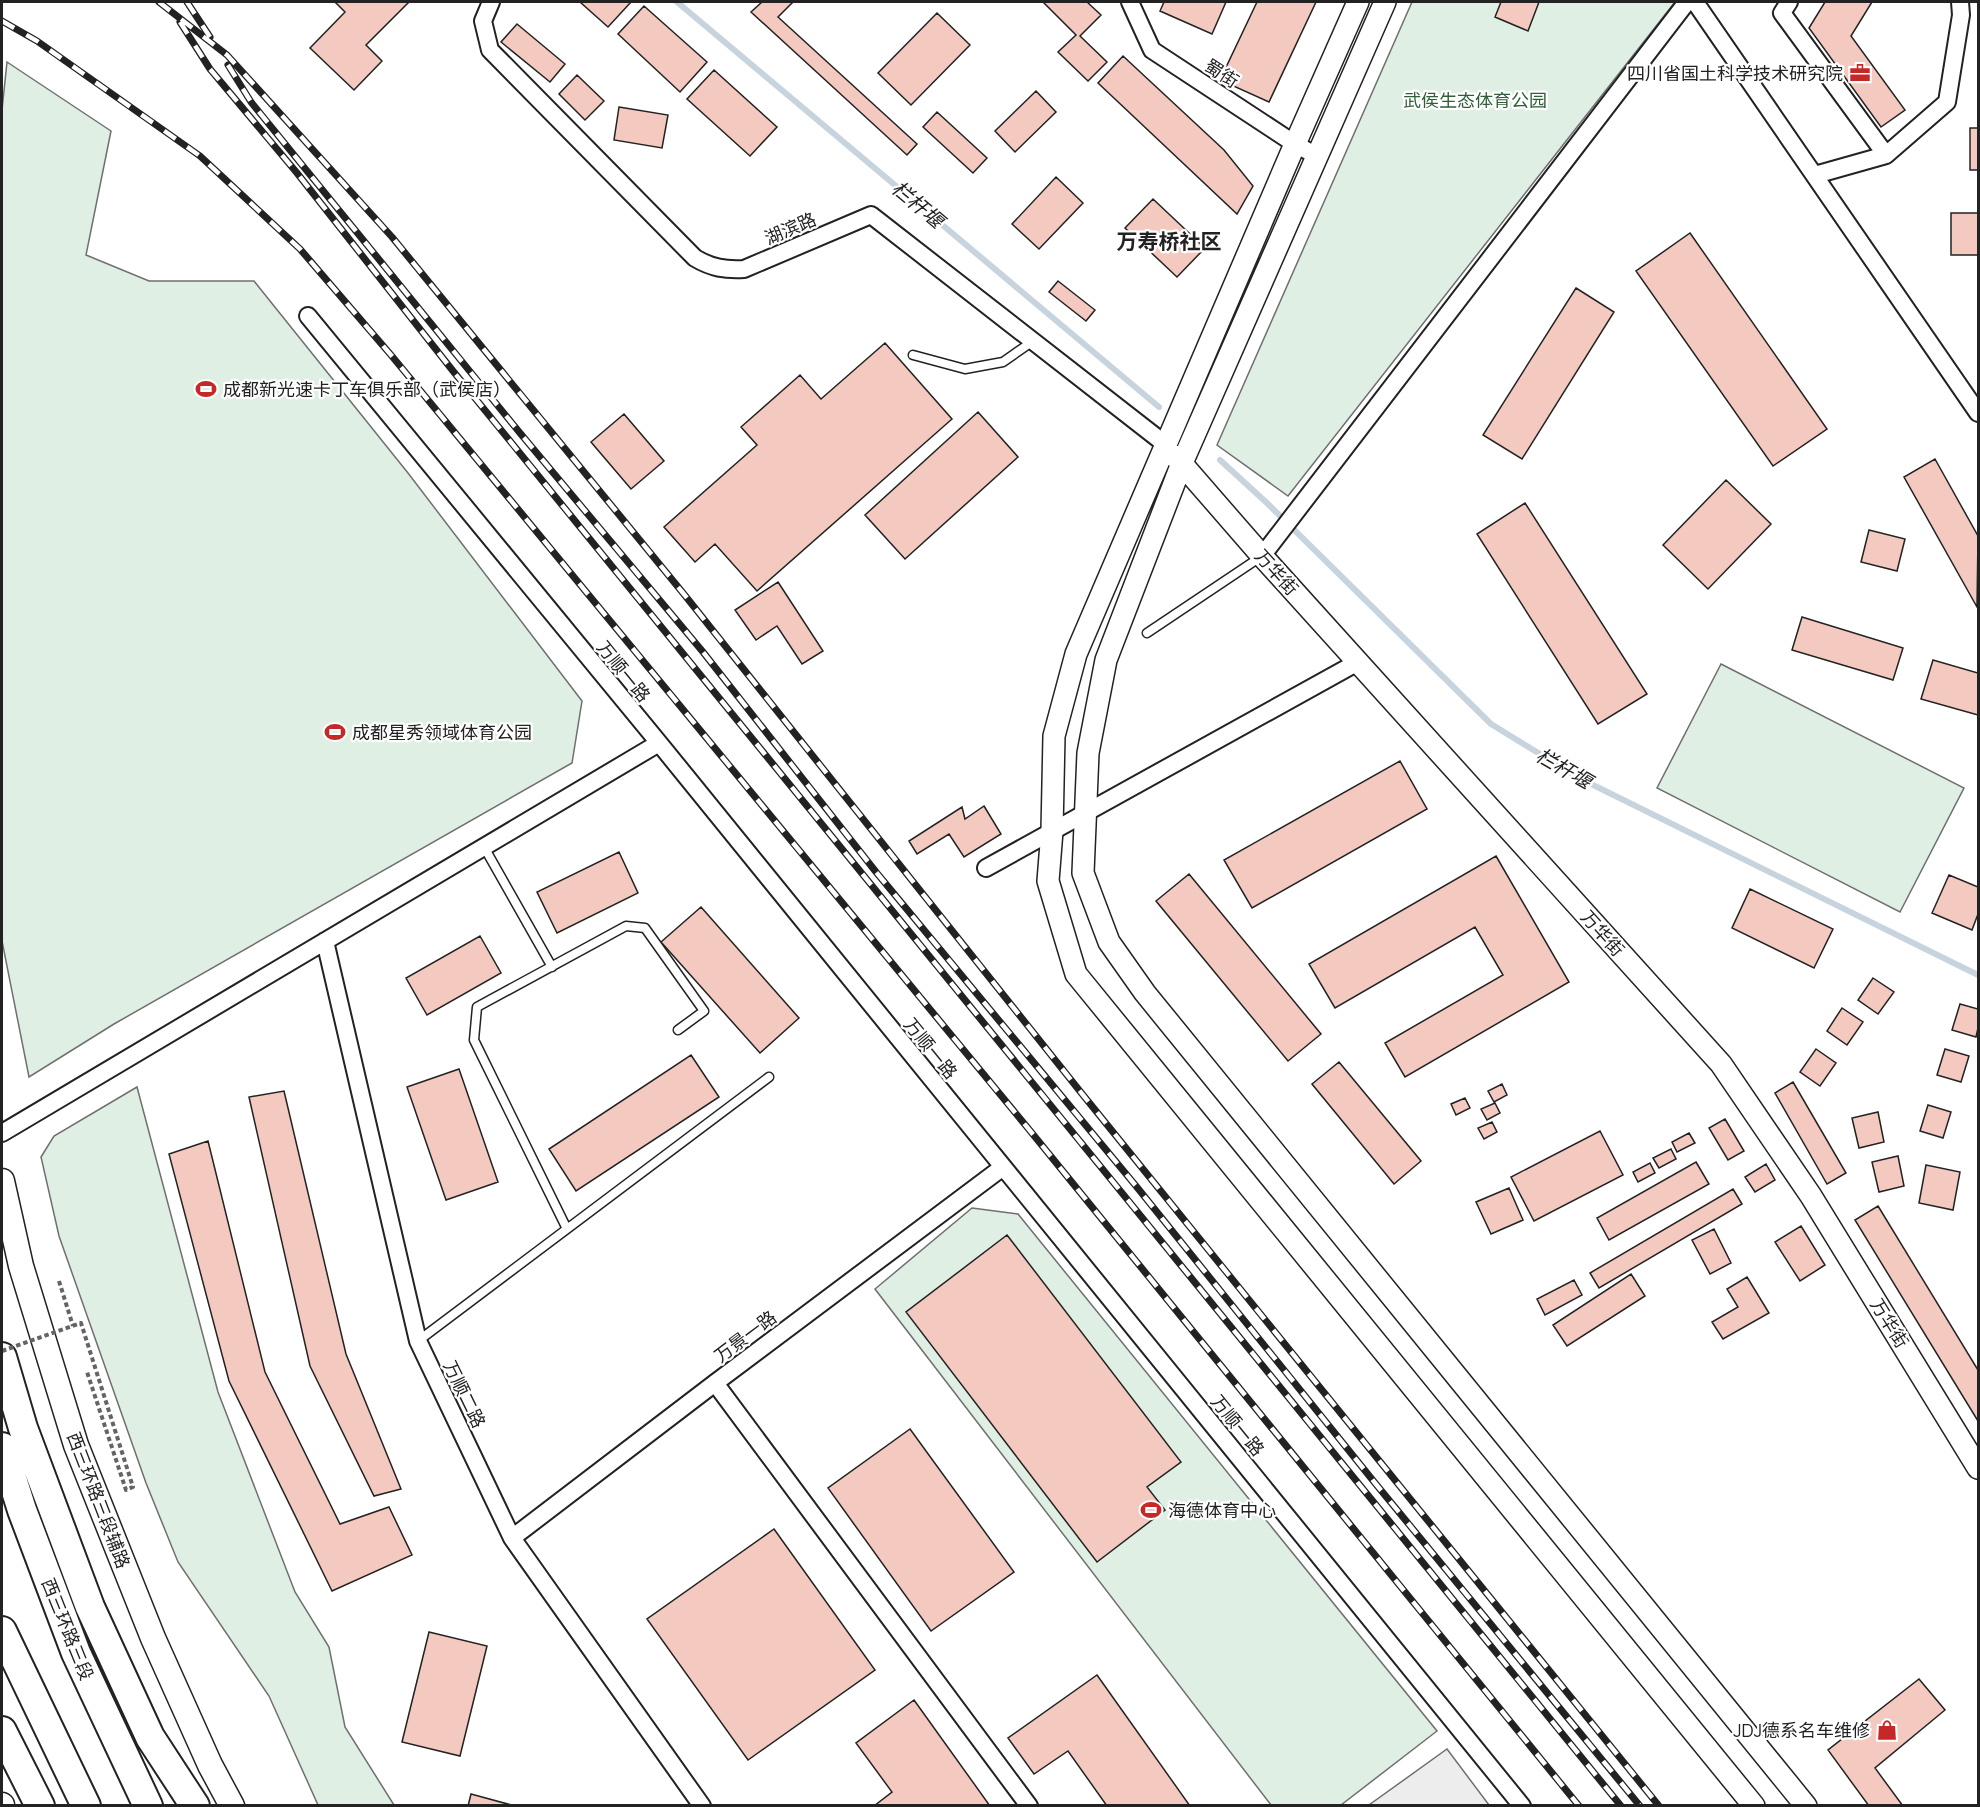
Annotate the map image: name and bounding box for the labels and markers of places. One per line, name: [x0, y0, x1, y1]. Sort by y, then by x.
place label: 四川省国土科学技术研究院: [1627, 61, 1843, 85]
office icon: 四川省国土科学技术研究院: [1848, 61, 1872, 85]
sports icon: 成都新光速卡丁车俱乐部（武侯店）: [194, 377, 218, 401]
place label: 成都新光速卡丁车俱乐部（武侯店）: [223, 377, 511, 401]
sports icon: 成都星秀领域体育公园: [323, 720, 347, 744]
place label: 成都星秀领域体育公园: [352, 720, 532, 744]
sports icon: 海德体育中心: [1139, 1498, 1163, 1522]
place label: 海德体育中心: [1168, 1498, 1276, 1522]
place label: JDJ德系名车维修: [1733, 1718, 1870, 1742]
shop icon: JDJ德系名车维修: [1875, 1718, 1899, 1742]

